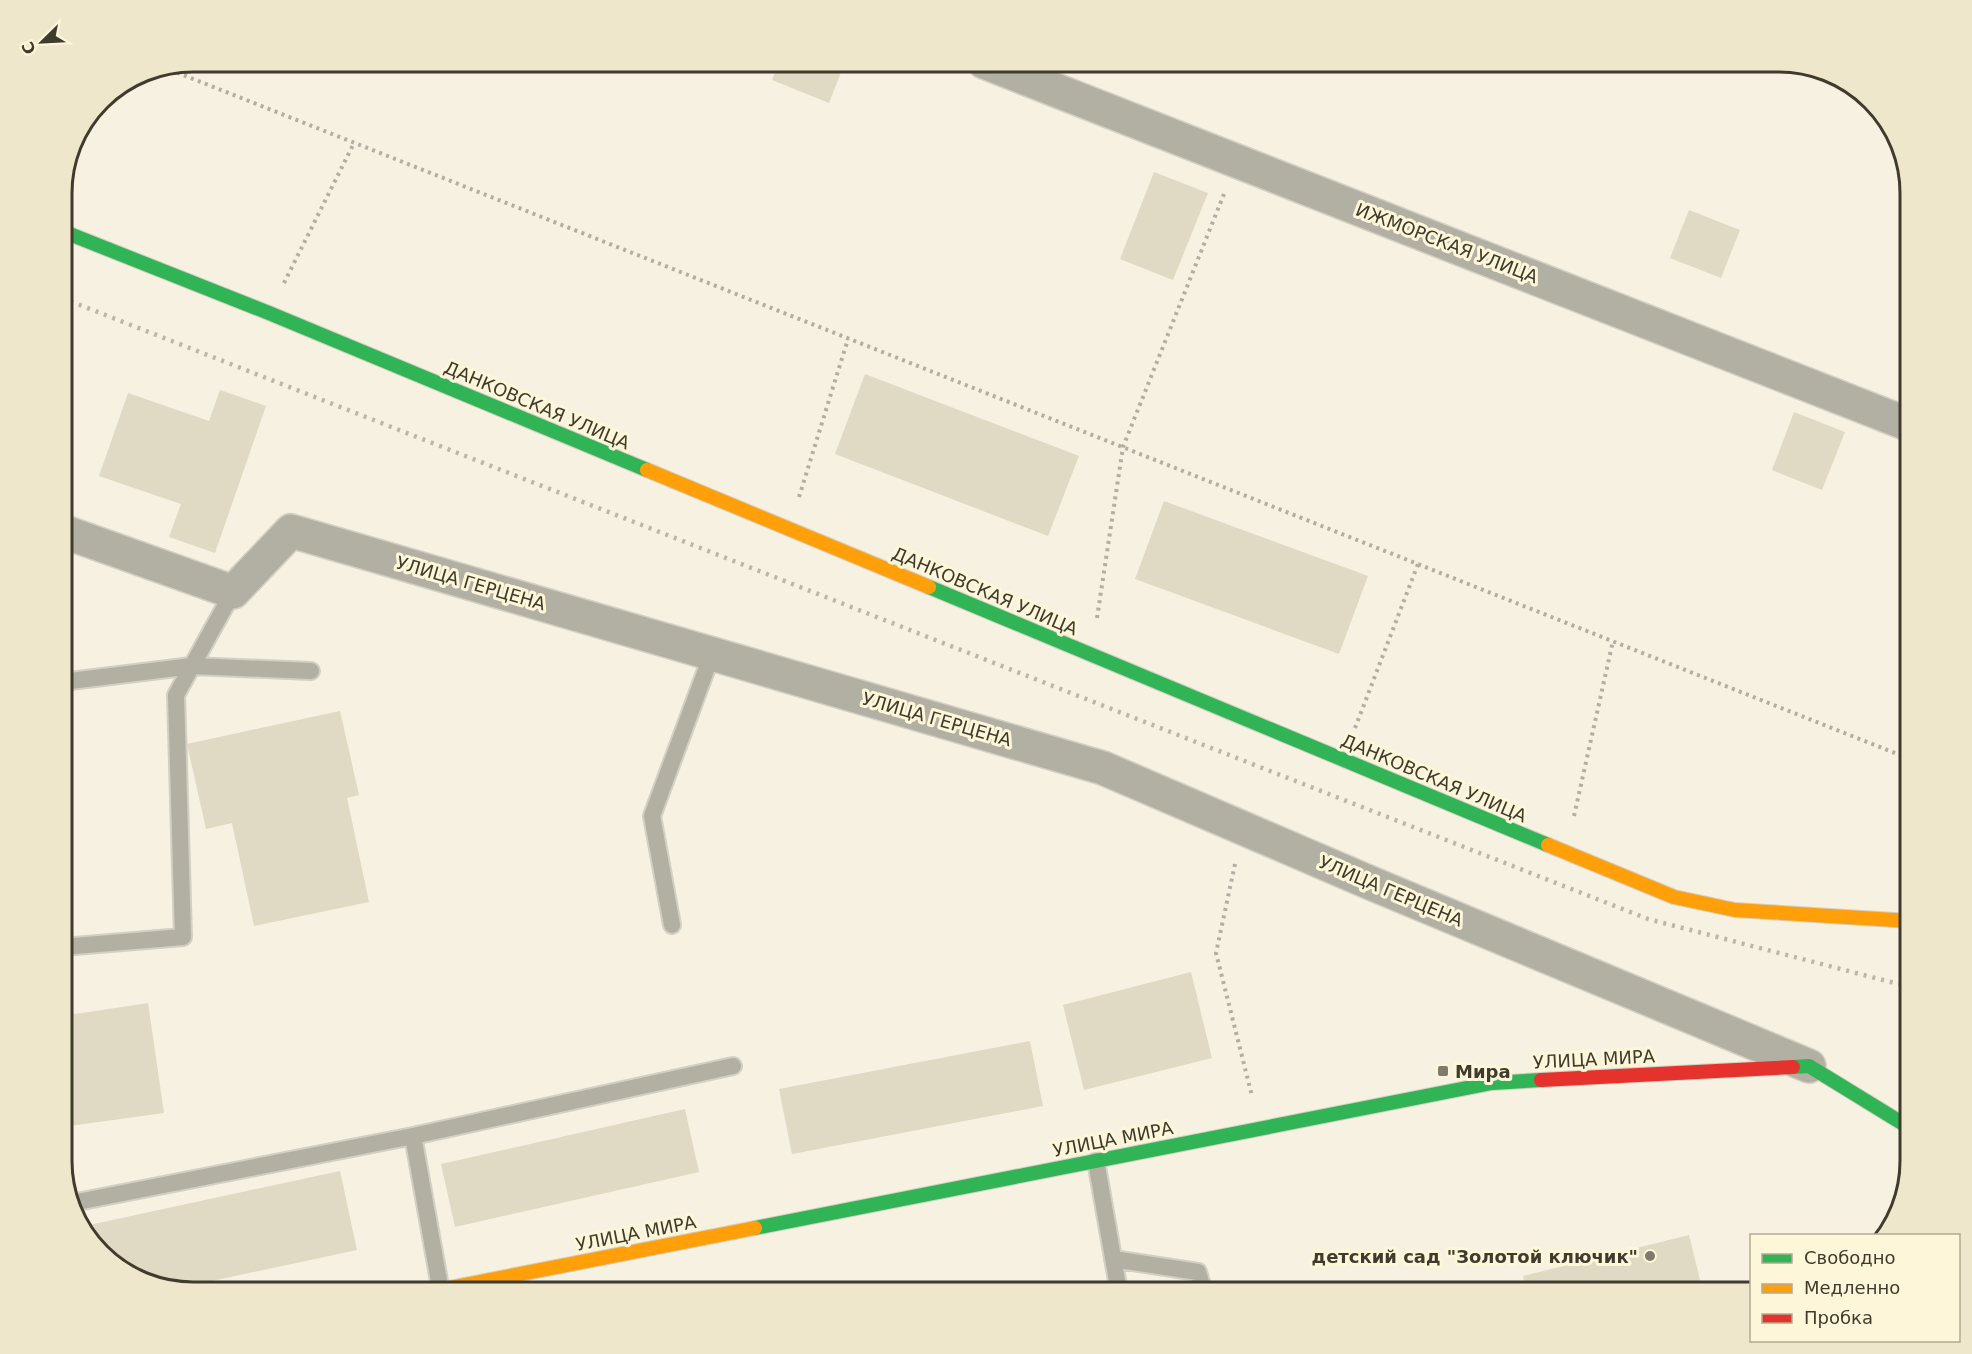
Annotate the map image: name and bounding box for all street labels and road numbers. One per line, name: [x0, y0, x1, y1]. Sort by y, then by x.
street label: ИЖМОРСКАЯ УЛИЦА: [1353, 199, 1542, 288]
street label: ДАНКОВСКАЯ УЛИЦА: [441, 356, 633, 454]
street label: ДАНКОВСКАЯ УЛИЦА: [889, 542, 1081, 640]
street label: УЛИЦА ГЕРЦЕНА: [394, 552, 549, 615]
street label: УЛИЦА ГЕРЦЕНА: [860, 688, 1015, 751]
street label: ДАНКОВСКАЯ УЛИЦА: [1338, 729, 1530, 827]
street label: УЛИЦА ГЕРЦЕНА: [1316, 851, 1467, 931]
street label: УЛИЦА МИРА: [1532, 1045, 1656, 1073]
street label: УЛИЦА МИРА: [1051, 1117, 1176, 1161]
street label: УЛИЦА МИРА: [574, 1211, 699, 1255]

